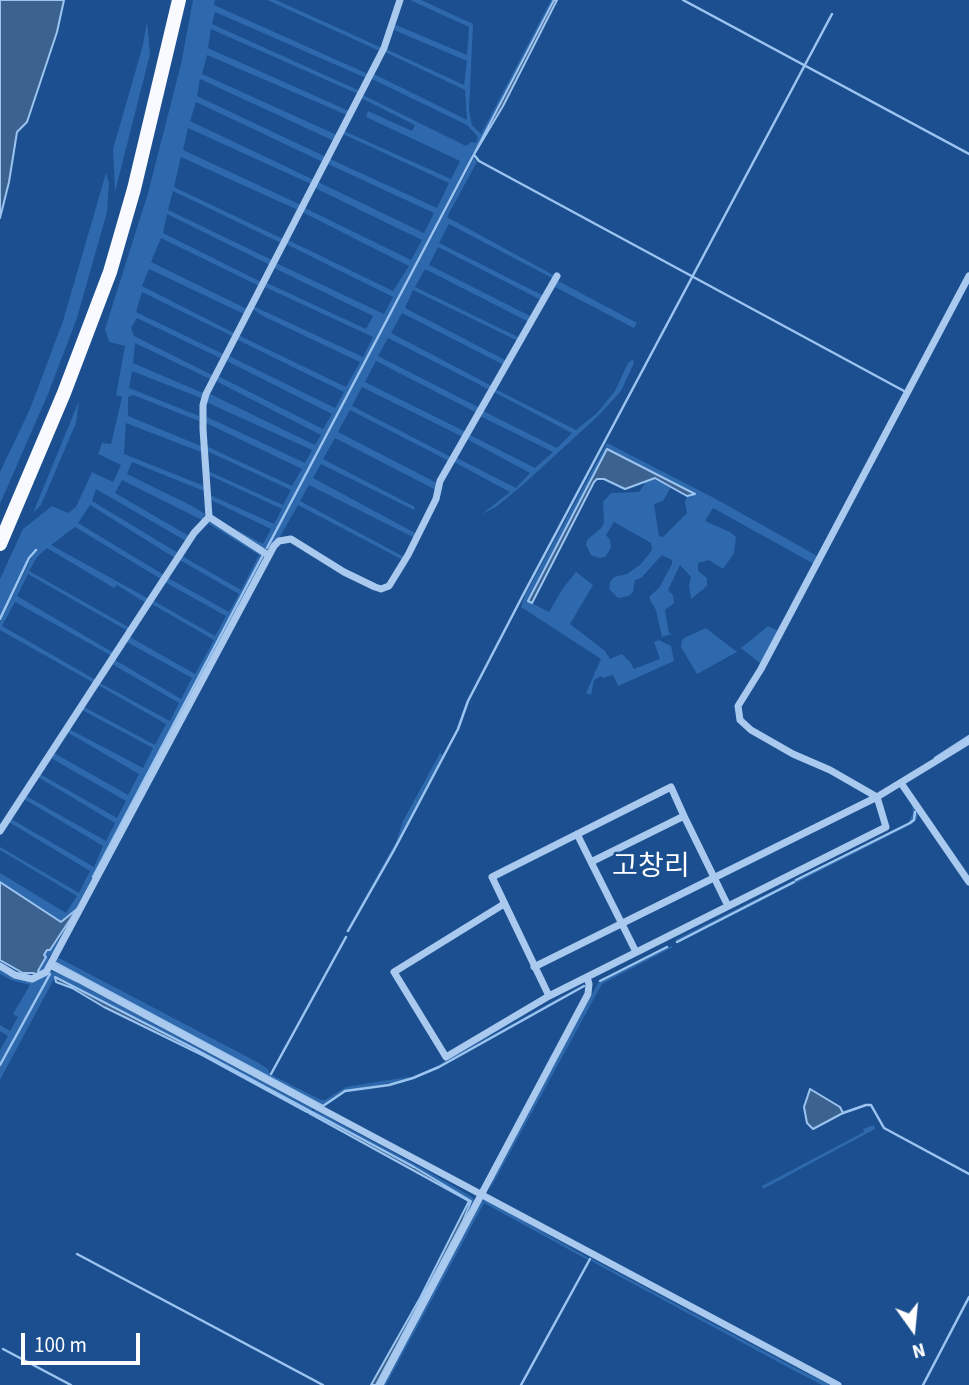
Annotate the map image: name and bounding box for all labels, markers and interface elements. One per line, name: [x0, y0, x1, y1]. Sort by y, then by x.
district label: 고창리: [612, 852, 690, 886]
north arrow: [878, 1294, 948, 1364]
scale bar: [24, 1318, 144, 1362]
text: 100 m: [34, 1330, 87, 1360]
text: N: [909, 1335, 928, 1364]

